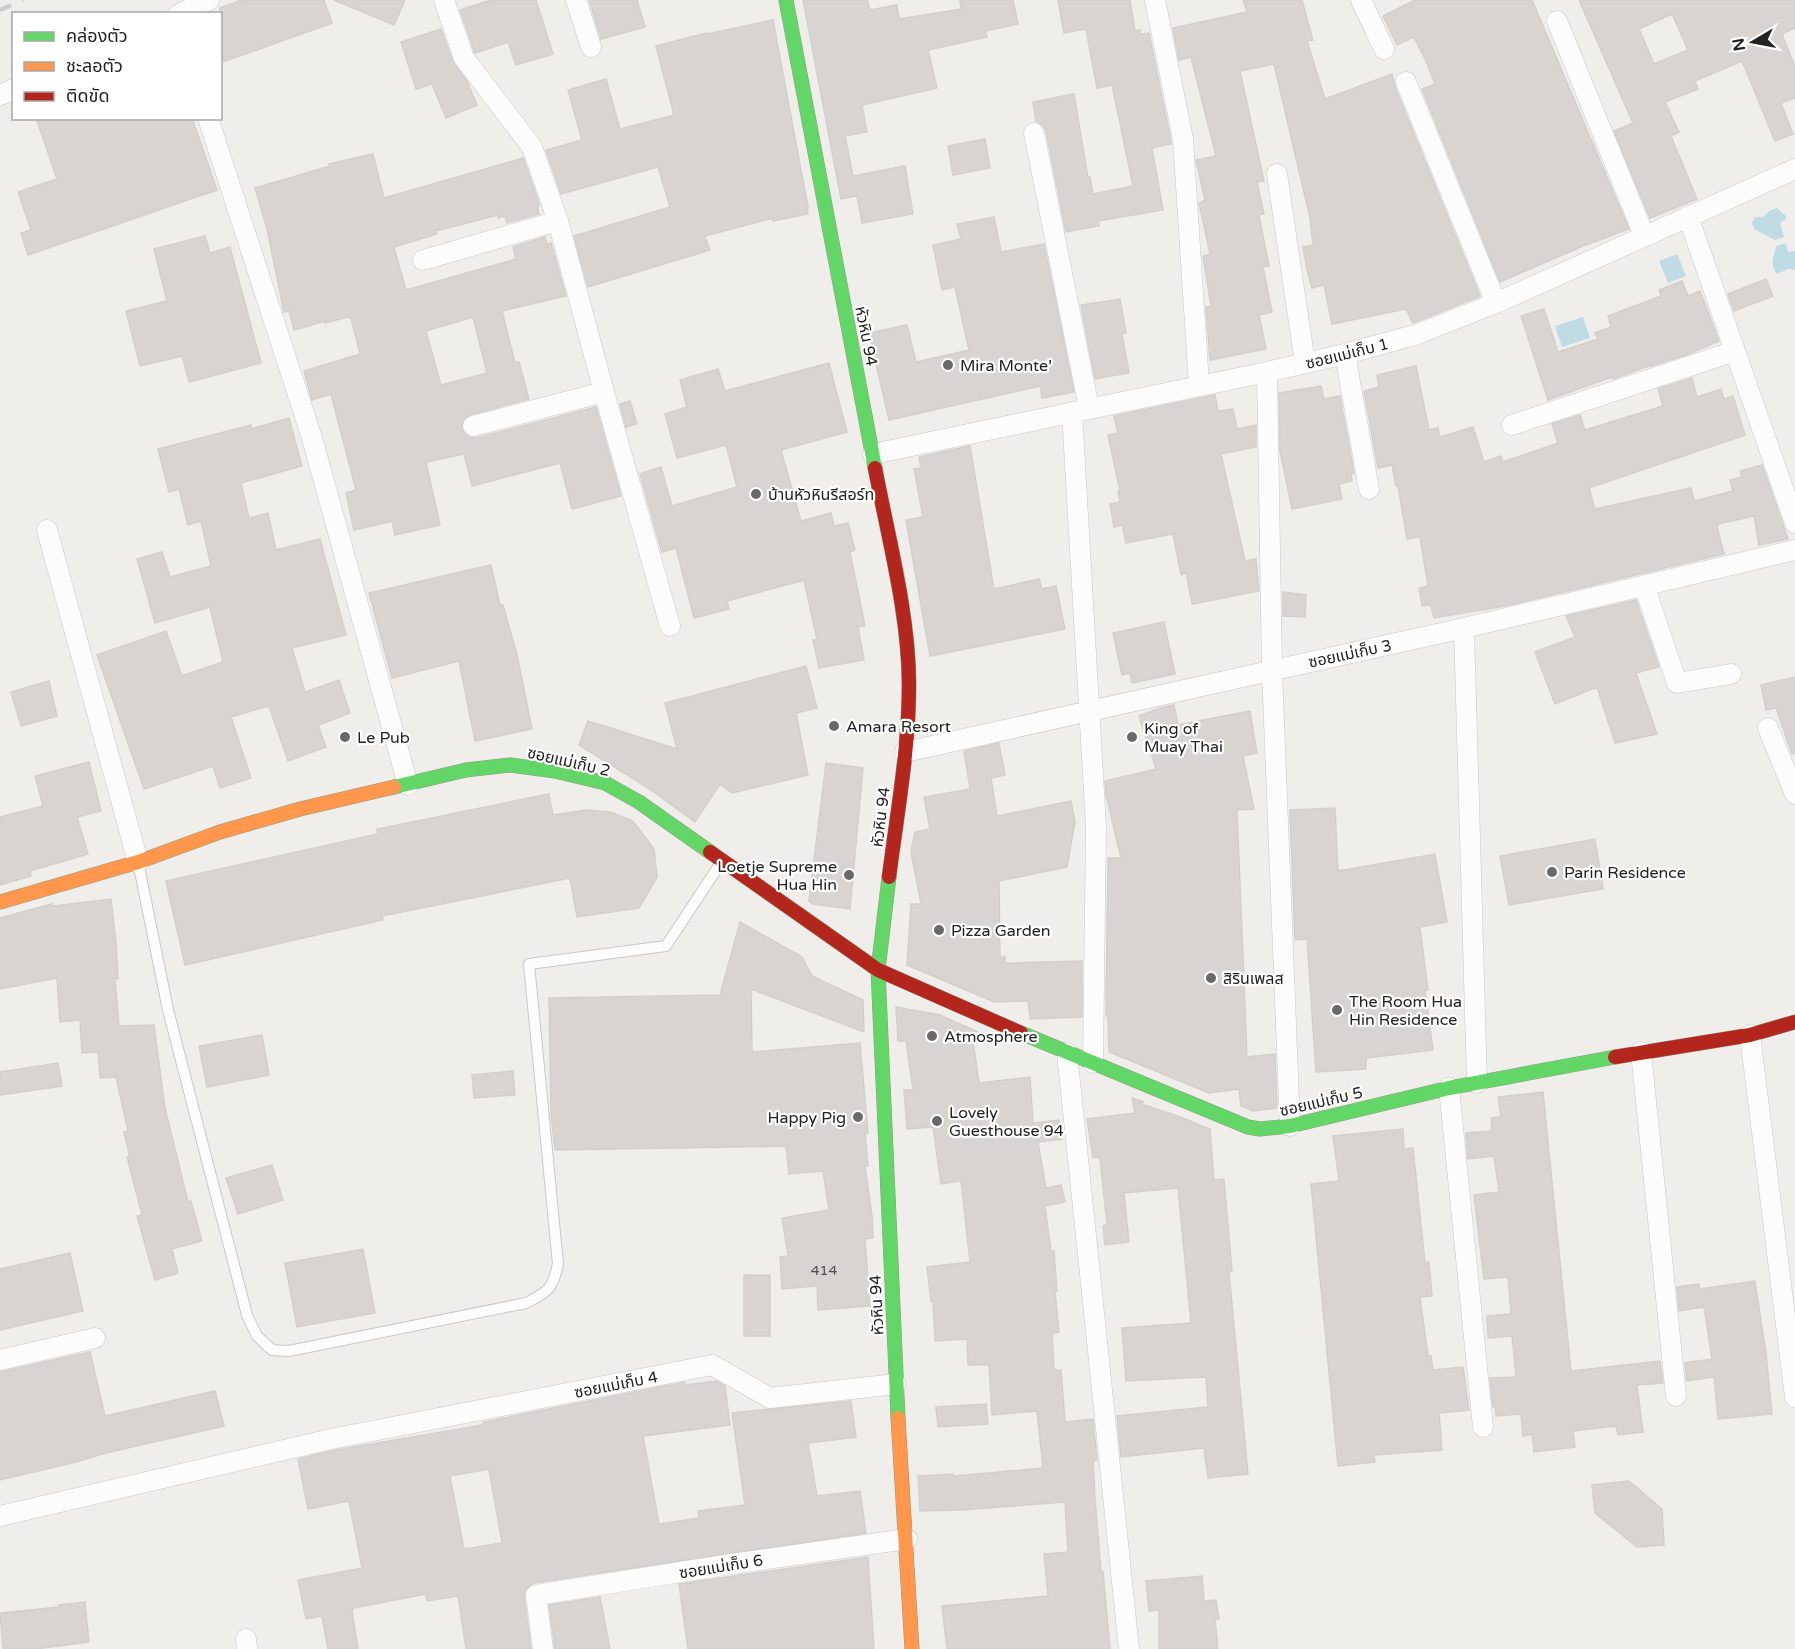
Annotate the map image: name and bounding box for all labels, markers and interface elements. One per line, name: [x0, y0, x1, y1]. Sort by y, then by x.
legend: [12, 12, 222, 120]
north arrow: [1723, 12, 1783, 72]
text: คล่องตัว: [66, 25, 128, 47]
text: N: [1728, 36, 1750, 52]
text: ชะลอตัว: [66, 55, 123, 77]
text: ติดขัด: [66, 85, 109, 107]
street label: หัวหิน 94: [850, 304, 882, 368]
street label: ซอยแม่เก็บ 1: [1304, 334, 1391, 374]
place label: Mira Monte’: [960, 356, 1052, 376]
marker: Mira Monte’: [941, 358, 955, 372]
place label: บ้านหัวหินรีสอร์ท: [768, 485, 874, 505]
marker: บ้านหัวหินรีสอร์ท: [749, 487, 763, 501]
street label: ซอยแม่เก็บ 3: [1307, 635, 1394, 673]
place label: Amara Resort: [846, 717, 951, 737]
marker: Amara Resort: [827, 719, 841, 733]
place label: King of Muay Thai: [1144, 719, 1223, 757]
place label: Le Pub: [357, 728, 410, 748]
marker: Le Pub: [338, 730, 352, 744]
marker: King of Muay Thai: [1125, 730, 1139, 744]
street label: ซอยแม่เก็บ 2: [525, 743, 612, 781]
street label: หัวหิน 94: [867, 786, 895, 848]
place label: Loetje Supreme Hua Hin: [717, 857, 837, 895]
place label: Parin Residence: [1564, 863, 1686, 883]
marker: Parin Residence: [1545, 865, 1559, 879]
marker: Loetje Supreme Hua Hin: [842, 868, 856, 882]
place label: Pizza Garden: [951, 921, 1051, 941]
marker: Pizza Garden: [932, 923, 946, 937]
place label: สิรินเพลส: [1223, 969, 1284, 989]
marker: สิรินเพลส: [1204, 971, 1218, 985]
place label: The Room Hua Hin Residence: [1349, 992, 1462, 1030]
marker: The Room Hua Hin Residence: [1330, 1003, 1344, 1017]
place label: Atmosphere: [944, 1027, 1038, 1047]
marker: Atmosphere: [925, 1029, 939, 1043]
street label: ซอยแม่เก็บ 5: [1278, 1083, 1365, 1121]
place label: Lovely Guesthouse 94: [949, 1103, 1064, 1141]
place label: Happy Pig: [767, 1108, 846, 1128]
marker: Happy Pig: [851, 1110, 865, 1124]
marker: Lovely Guesthouse 94: [930, 1114, 944, 1128]
house number: 414: [811, 1262, 837, 1279]
street label: หัวหิน 94: [865, 1274, 889, 1336]
street label: ซอยแม่เก็บ 4: [573, 1367, 660, 1403]
street label: ซอยแม่เก็บ 6: [678, 1550, 765, 1583]

